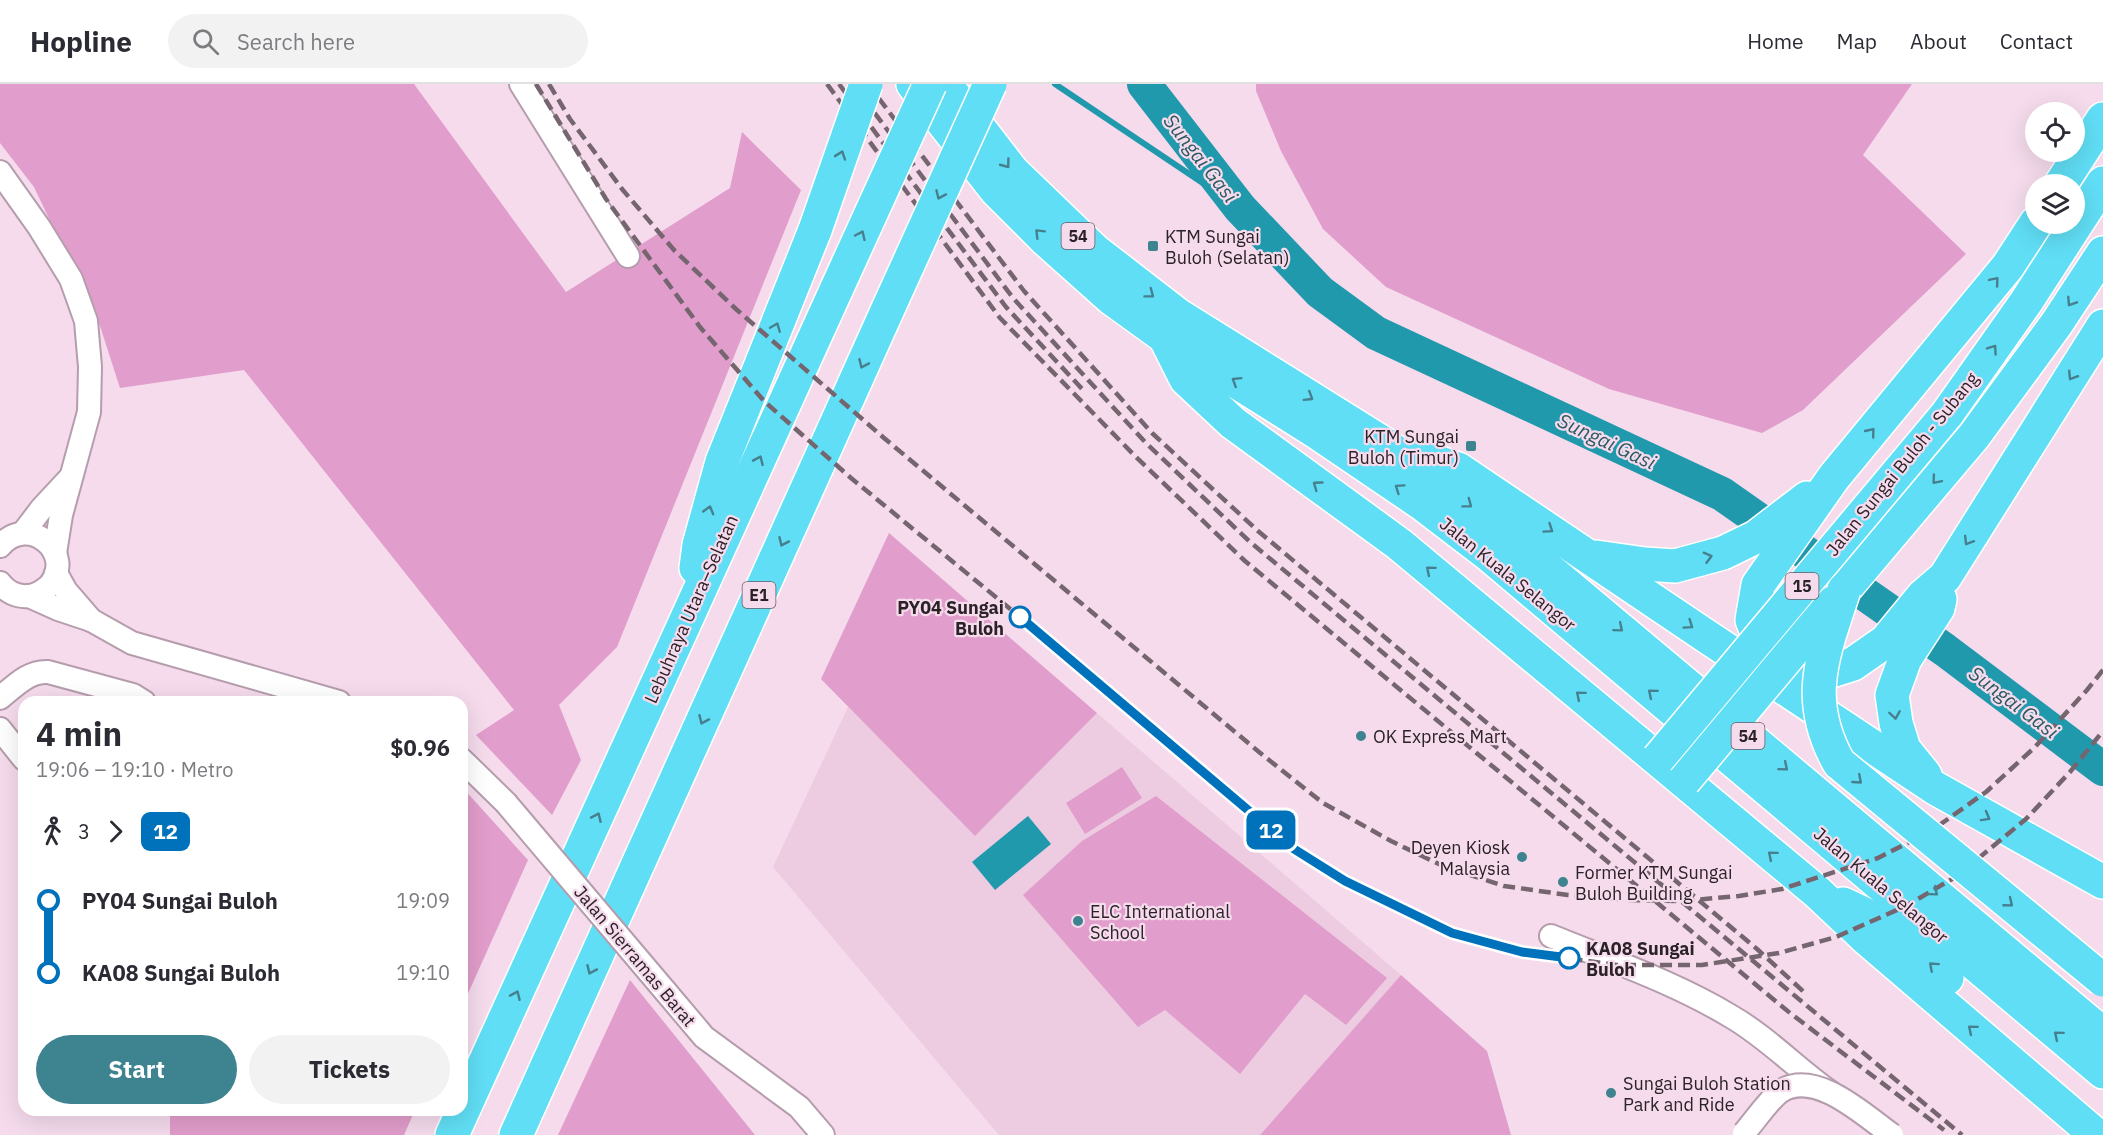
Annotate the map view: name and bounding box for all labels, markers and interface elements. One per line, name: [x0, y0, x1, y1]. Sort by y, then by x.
search box: [168, 14, 588, 68]
text: Hopline: [30, 23, 132, 60]
icon: search: [189, 25, 222, 58]
text: Search here: [237, 27, 355, 56]
text: Home: [1747, 27, 1804, 55]
text: Map: [1837, 27, 1877, 55]
text: About: [1910, 27, 1967, 55]
text: Contact: [2000, 27, 2073, 55]
map controls: [2025, 102, 2085, 234]
button: locate: [2025, 102, 2085, 162]
water label: Sungai Gasi: [1158, 108, 1245, 208]
one-way arrow: [833, 150, 846, 161]
one-way arrow: [999, 157, 1010, 168]
button: layers: [2025, 174, 2085, 234]
one-way arrow: [935, 188, 947, 199]
road number: 54: [1062, 223, 1094, 249]
place label: KTM Sungai Buloh (Selatan): [1165, 225, 1290, 269]
one-way arrow: [1035, 229, 1045, 240]
one-way arrow: [854, 231, 866, 242]
marker: KTM Sungai Buloh (Selatan): [1146, 239, 1160, 253]
one-way arrow: [1987, 277, 1998, 288]
one-way arrow: [1144, 287, 1155, 298]
one-way arrow: [2067, 295, 2078, 306]
one-way arrow: [769, 322, 781, 333]
one-way arrow: [1986, 344, 1997, 355]
one-way arrow: [858, 358, 870, 369]
street label: Jalan Sungai Buloh - Subang: [1821, 367, 1984, 561]
one-way arrow: [2067, 370, 2079, 380]
one-way arrow: [1232, 377, 1242, 389]
one-way arrow: [1303, 390, 1313, 402]
water label: Sungai Gasi: [1553, 406, 1661, 476]
place label: KTM Sungai Buloh (Timur): [1348, 425, 1459, 469]
one-way arrow: [1864, 428, 1875, 439]
marker: KTM Sungai Buloh (Timur): [1464, 439, 1478, 453]
one-way arrow: [752, 455, 764, 466]
one-way arrow: [1932, 473, 1943, 484]
one-way arrow: [1313, 481, 1324, 492]
one-way arrow: [1395, 484, 1406, 495]
one-way arrow: [1461, 497, 1472, 508]
one-way arrow: [701, 505, 714, 515]
street label: Lebuhraya Utara–Selatan: [639, 511, 743, 707]
street label: Jalan Kuala Selangor: [1435, 512, 1581, 636]
one-way arrow: [1542, 522, 1553, 533]
one-way arrow: [1964, 534, 1975, 545]
one-way arrow: [778, 536, 790, 547]
one-way arrow: [1703, 552, 1713, 565]
one-way arrow: [1426, 566, 1437, 577]
road number: 15: [1786, 573, 1818, 599]
road number: E1: [742, 582, 776, 608]
place label: PY04 Sungai Buloh: [897, 596, 1004, 640]
marker: PY04 Sungai Buloh: [1009, 606, 1031, 628]
one-way arrow: [1682, 618, 1693, 629]
one-way arrow: [1612, 621, 1623, 632]
water label: Sungai Gasi: [1964, 659, 2065, 745]
one-way arrow: [1648, 689, 1659, 700]
one-way arrow: [1576, 691, 1587, 702]
one-way arrow: [1888, 710, 1901, 720]
text: 4 min: [36, 712, 122, 755]
one-way arrow: [698, 714, 710, 725]
road number: 54: [1732, 723, 1764, 749]
place label: OK Express Mart: [1373, 725, 1507, 748]
marker: OK Express Mart: [1354, 729, 1368, 743]
text: $0.96: [390, 733, 450, 762]
text: 19:06 – 19:10 · Metro: [36, 756, 234, 783]
one-way arrow: [1777, 759, 1788, 770]
one-way arrow: [1851, 772, 1862, 783]
one-way arrow: [1980, 809, 1991, 821]
line badge: 12: [1244, 810, 1298, 850]
one-way arrow: [589, 812, 601, 823]
icon: walk: [36, 815, 69, 848]
icon: forward: [99, 815, 132, 848]
text: 12: [1258, 816, 1284, 844]
text: 12: [153, 817, 178, 845]
text: 3: [78, 818, 90, 845]
street label: Jalan Kuala Selangor: [1809, 822, 1953, 948]
place label: Deyen Kiosk Malaysia: [1411, 836, 1510, 880]
marker: Deyen Kiosk Malaysia: [1515, 850, 1529, 864]
one-way arrow: [1768, 851, 1779, 862]
place label: Former KTM Sungai Buloh Building: [1575, 861, 1732, 905]
marker: Former KTM Sungai Buloh Building: [1556, 875, 1570, 889]
street label: Jalan Sierramas Barat: [569, 881, 701, 1031]
one-way arrow: [1927, 885, 1938, 896]
text: PY04 Sungai Buloh: [82, 886, 278, 915]
text: 19:09: [396, 887, 450, 914]
one-way arrow: [2002, 896, 2013, 907]
place label: ELC International School: [1090, 900, 1230, 944]
marker: ELC International School: [1071, 914, 1085, 928]
place label: KA08 Sungai Buloh: [1586, 937, 1695, 981]
marker: KA08 Sungai Buloh: [1558, 947, 1580, 969]
text: KA08 Sungai Buloh: [82, 958, 280, 987]
text: 19:10: [396, 959, 450, 986]
one-way arrow: [1929, 962, 1940, 973]
one-way arrow: [586, 964, 598, 975]
one-way arrow: [509, 990, 521, 1001]
one-way arrow: [1968, 1025, 1979, 1036]
one-way arrow: [2054, 1031, 2065, 1042]
button: Start: [36, 1035, 237, 1104]
button: Tickets: [249, 1035, 450, 1104]
place label: Sungai Buloh Station Park and Ride: [1623, 1072, 1791, 1116]
marker: Sungai Buloh Station Park and Ride: [1604, 1086, 1618, 1100]

